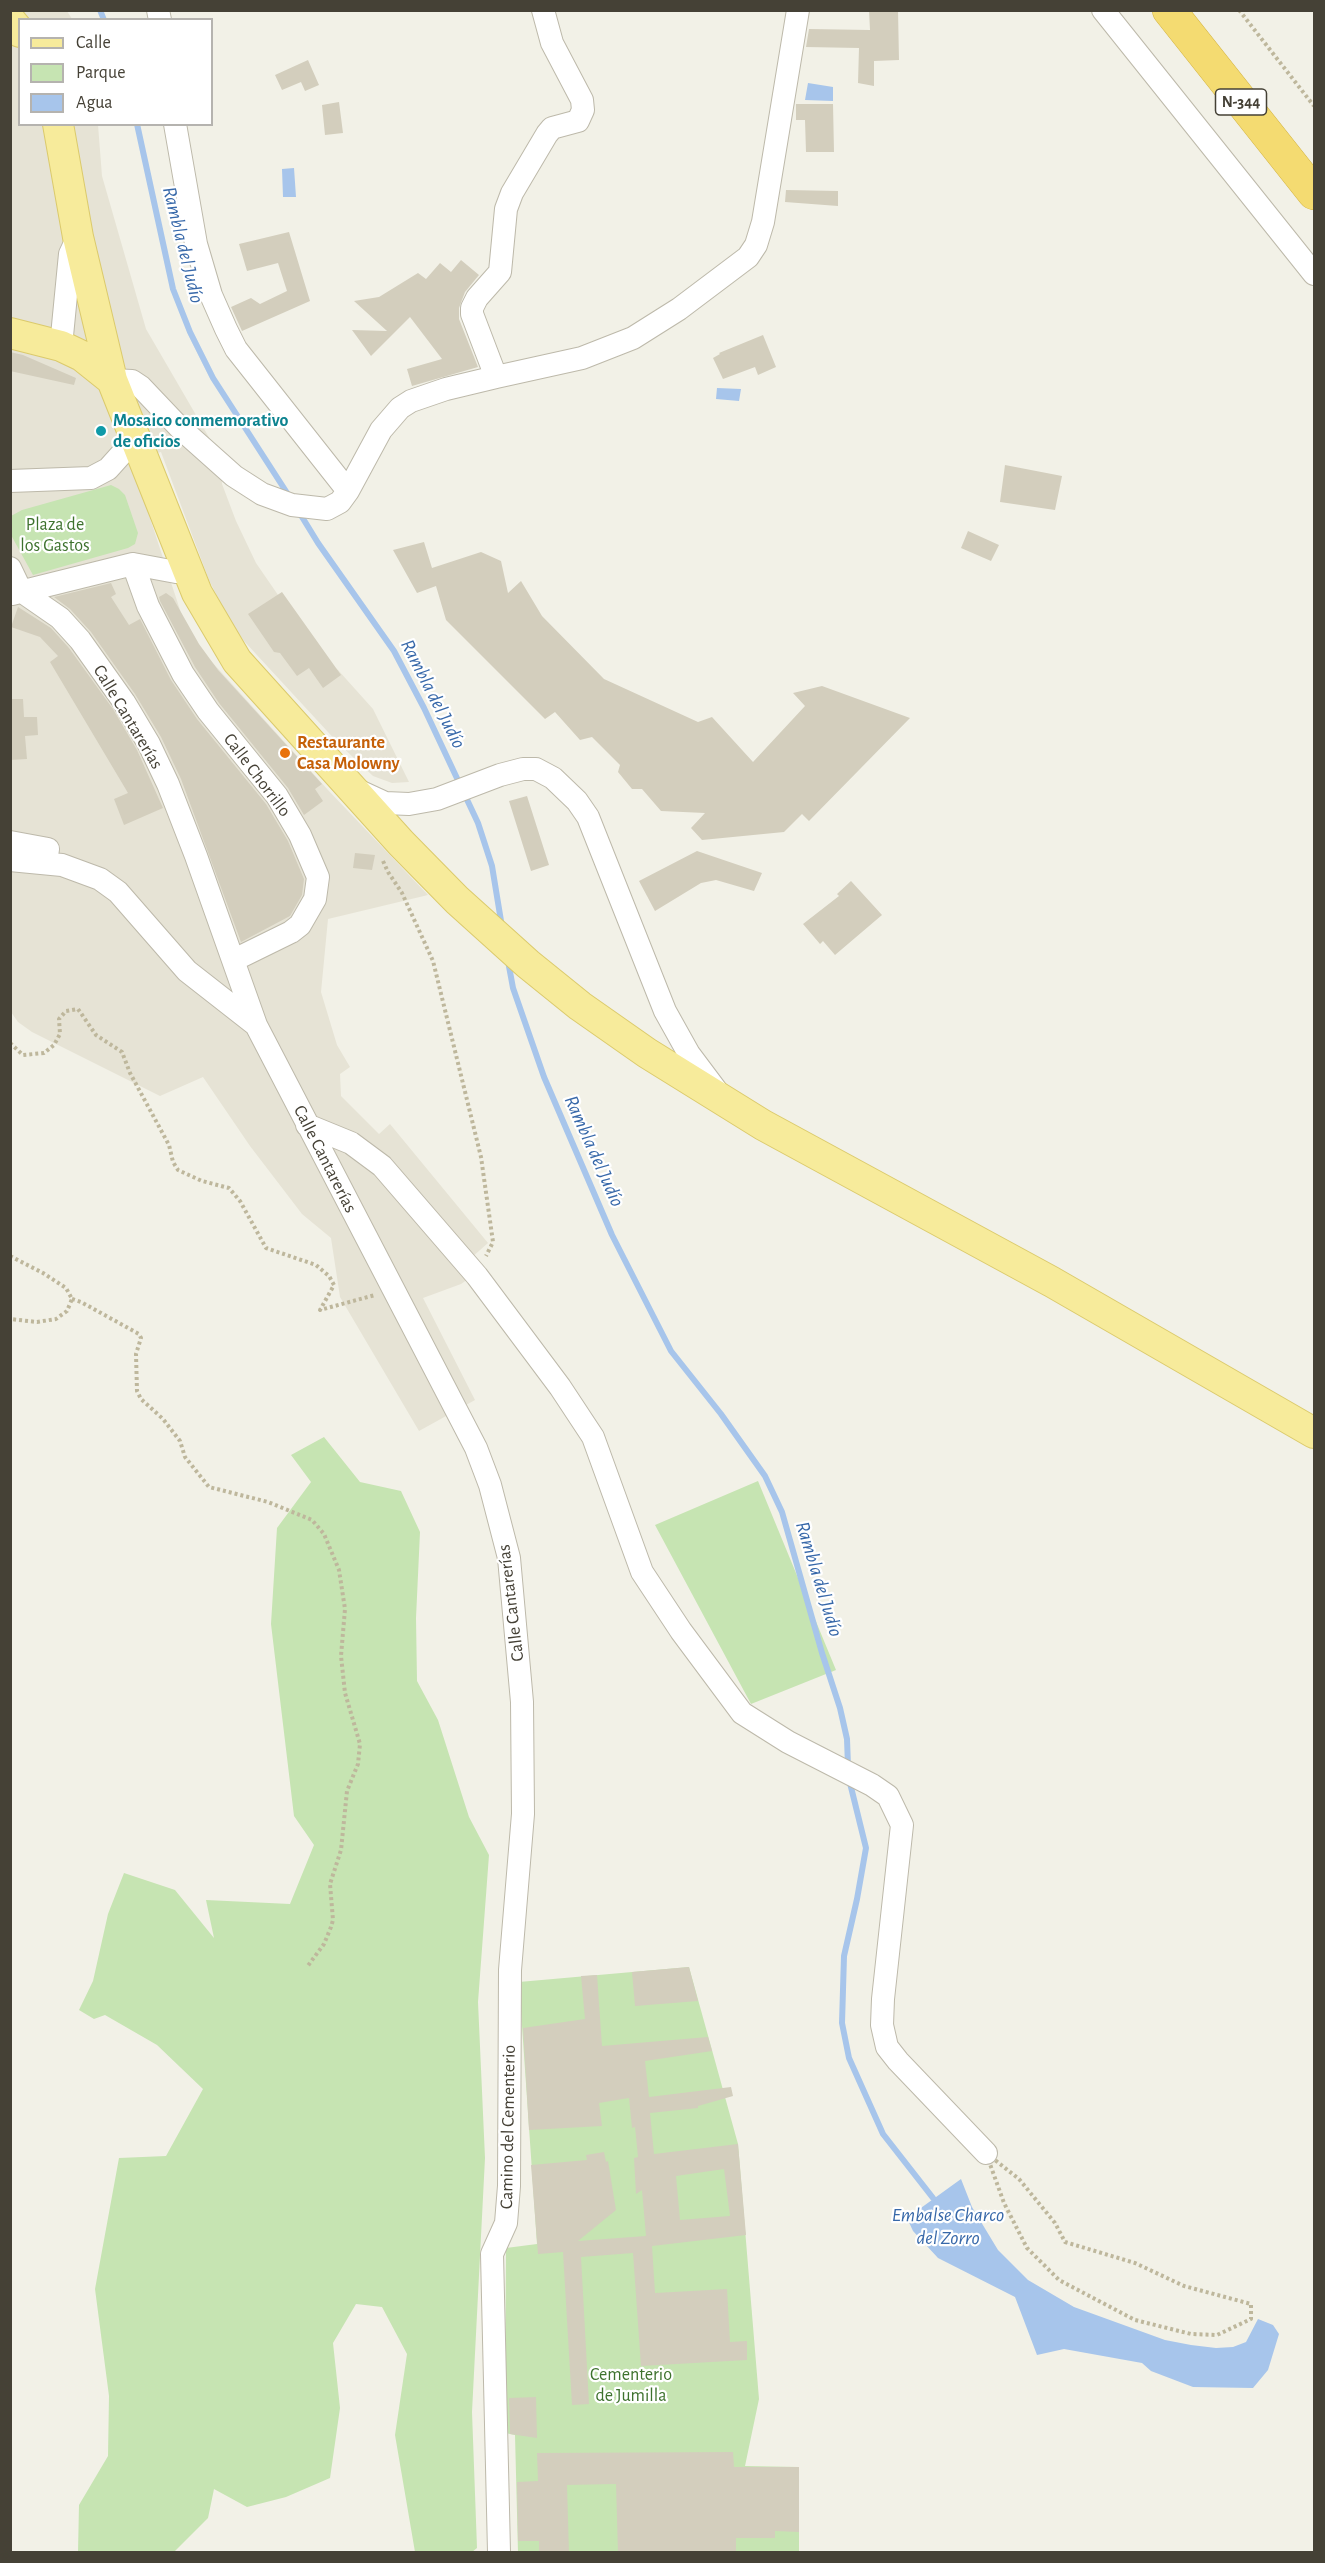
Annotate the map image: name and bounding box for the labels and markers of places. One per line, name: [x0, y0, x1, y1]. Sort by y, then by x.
place label: Mosaico conmemorativo de oficios: [113, 410, 288, 452]
marker: Mosaico conmemorativo de oficios: [94, 424, 108, 438]
place label: Restaurante Casa Molowny: [297, 732, 399, 774]
marker: Restaurante Casa Molowny: [278, 746, 292, 760]

